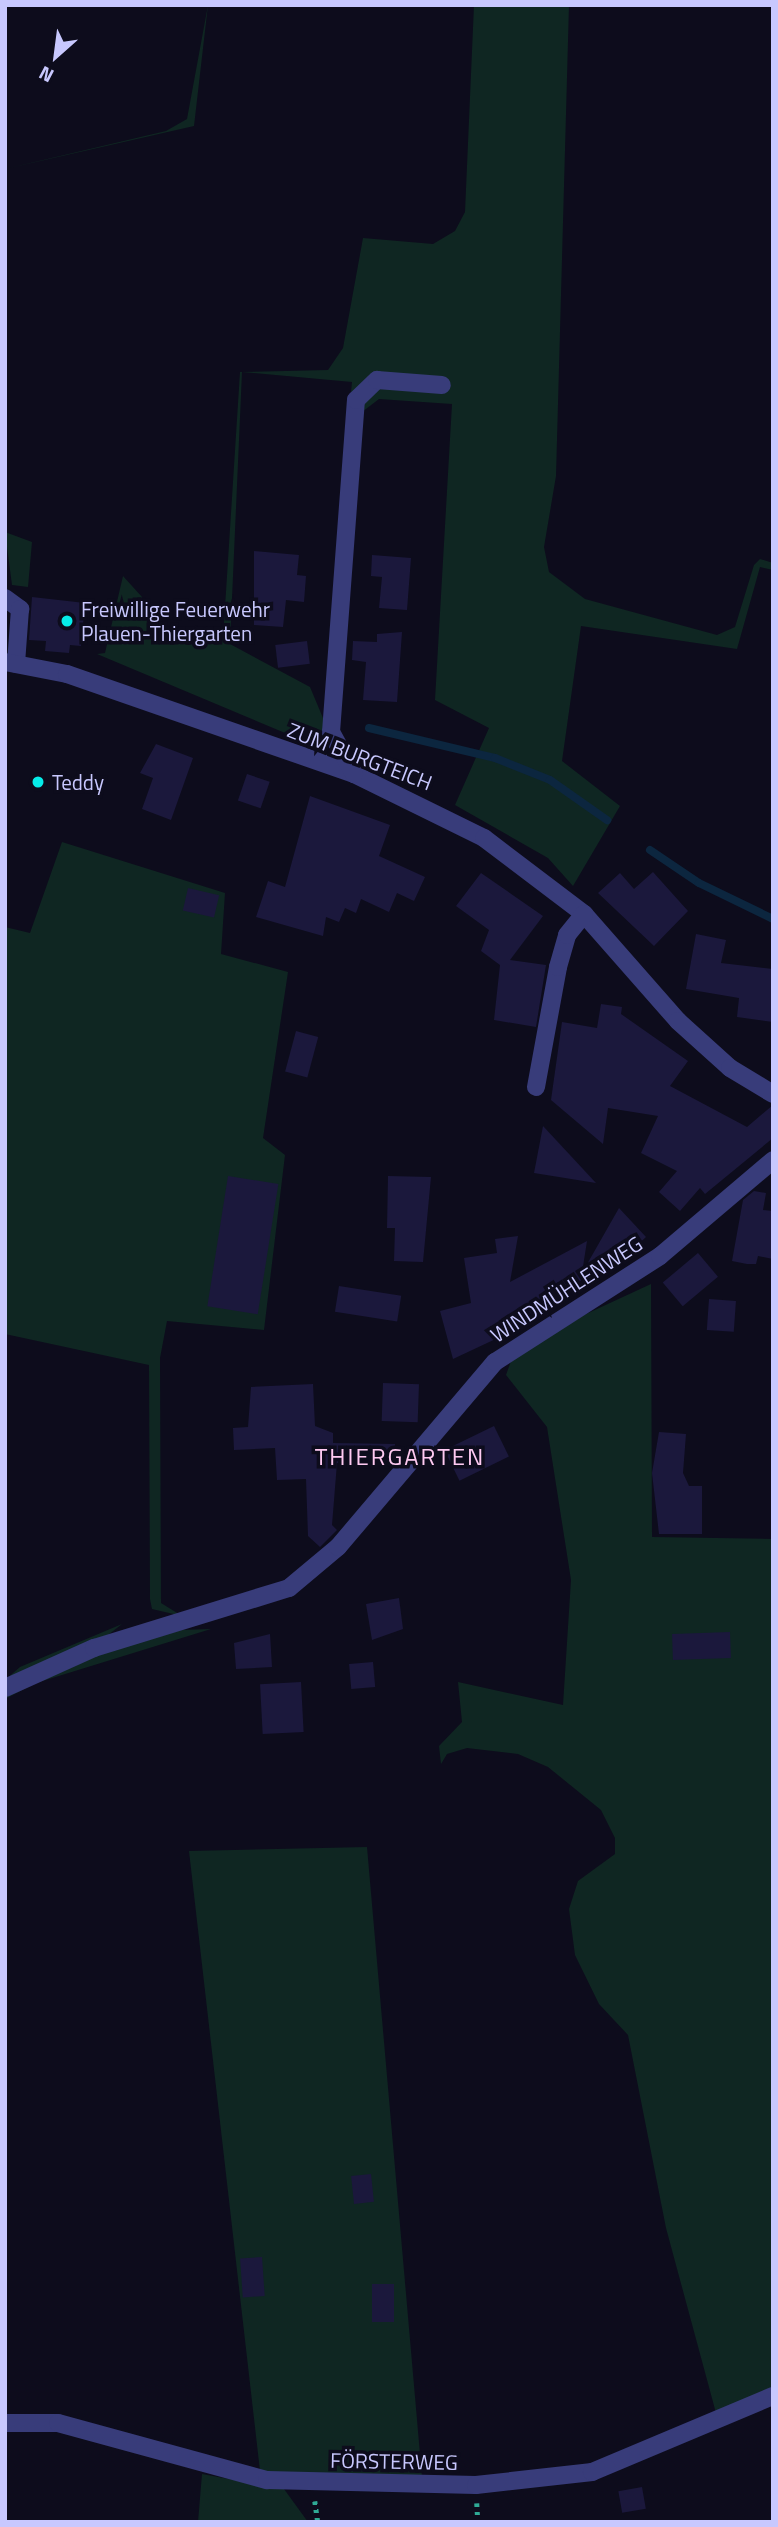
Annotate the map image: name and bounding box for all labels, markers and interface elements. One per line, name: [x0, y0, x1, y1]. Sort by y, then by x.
north arrow: [21, 21, 91, 91]
text: N: [33, 59, 59, 91]
place label: Freiwillige Feuerwehr Plauen-Thiergarten: [81, 596, 270, 646]
marker: Freiwillige Feuerwehr Plauen-Thiergarten: [59, 613, 75, 629]
street label: ZUM BURGTEICH: [284, 717, 436, 795]
place label: Teddy: [52, 769, 104, 795]
marker: Teddy: [30, 774, 46, 790]
street label: WINDMÜHLENWEG: [485, 1231, 647, 1347]
district label: THIERGARTEN: [316, 1443, 484, 1471]
street label: FÖRSTERWEG: [330, 2447, 458, 2475]

